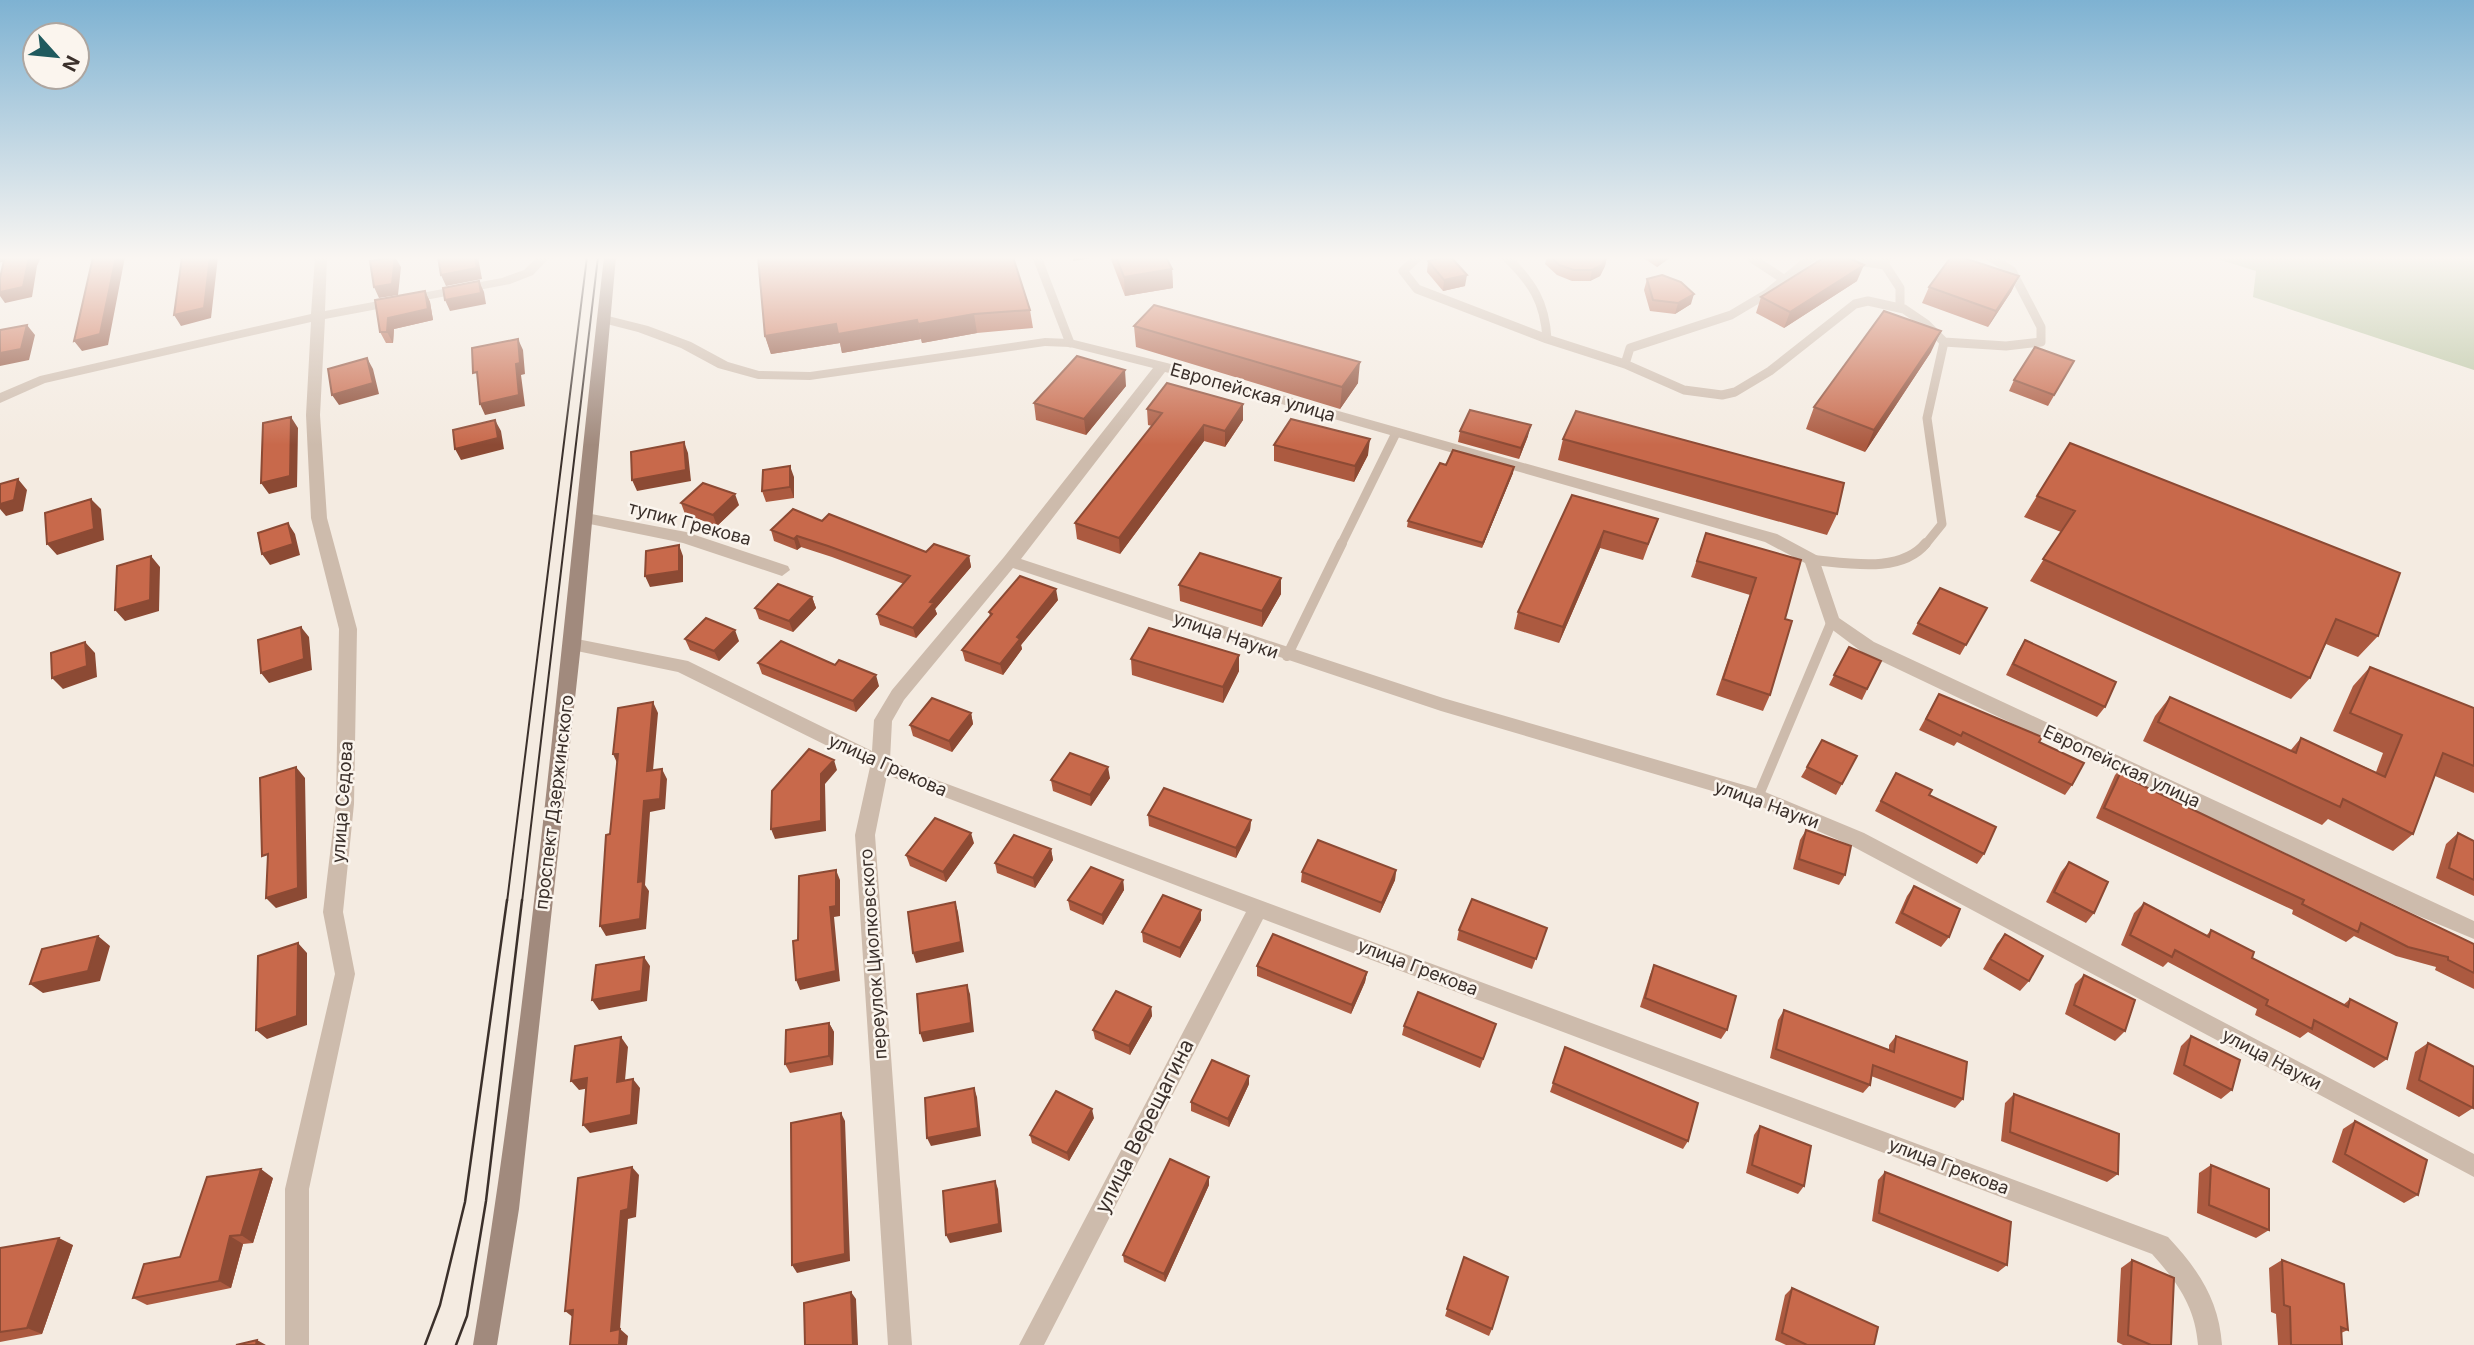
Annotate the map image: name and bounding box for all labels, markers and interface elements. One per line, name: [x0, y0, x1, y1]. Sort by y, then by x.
north arrow: [21, 21, 91, 91]
text: N: [57, 52, 84, 75]
street label: Европейская улица: [1168, 358, 1338, 426]
street label: тупик Грекова: [626, 497, 754, 549]
street label: улица Науки: [1171, 607, 1281, 663]
street label: проспект Дзержинского: [530, 693, 578, 911]
street label: Европейская улица: [2040, 720, 2204, 812]
street label: улица Грекова: [825, 729, 951, 801]
street label: улица Седова: [327, 740, 357, 864]
street label: улица Науки: [1712, 775, 1822, 833]
street label: переулок Циолковского: [855, 848, 891, 1060]
street label: улица Грекова: [1355, 934, 1481, 1000]
street label: улица Науки: [2219, 1024, 2325, 1094]
street label: улица Верещагина: [1089, 1035, 1199, 1217]
street label: улица Грекова: [1886, 1133, 2012, 1199]

